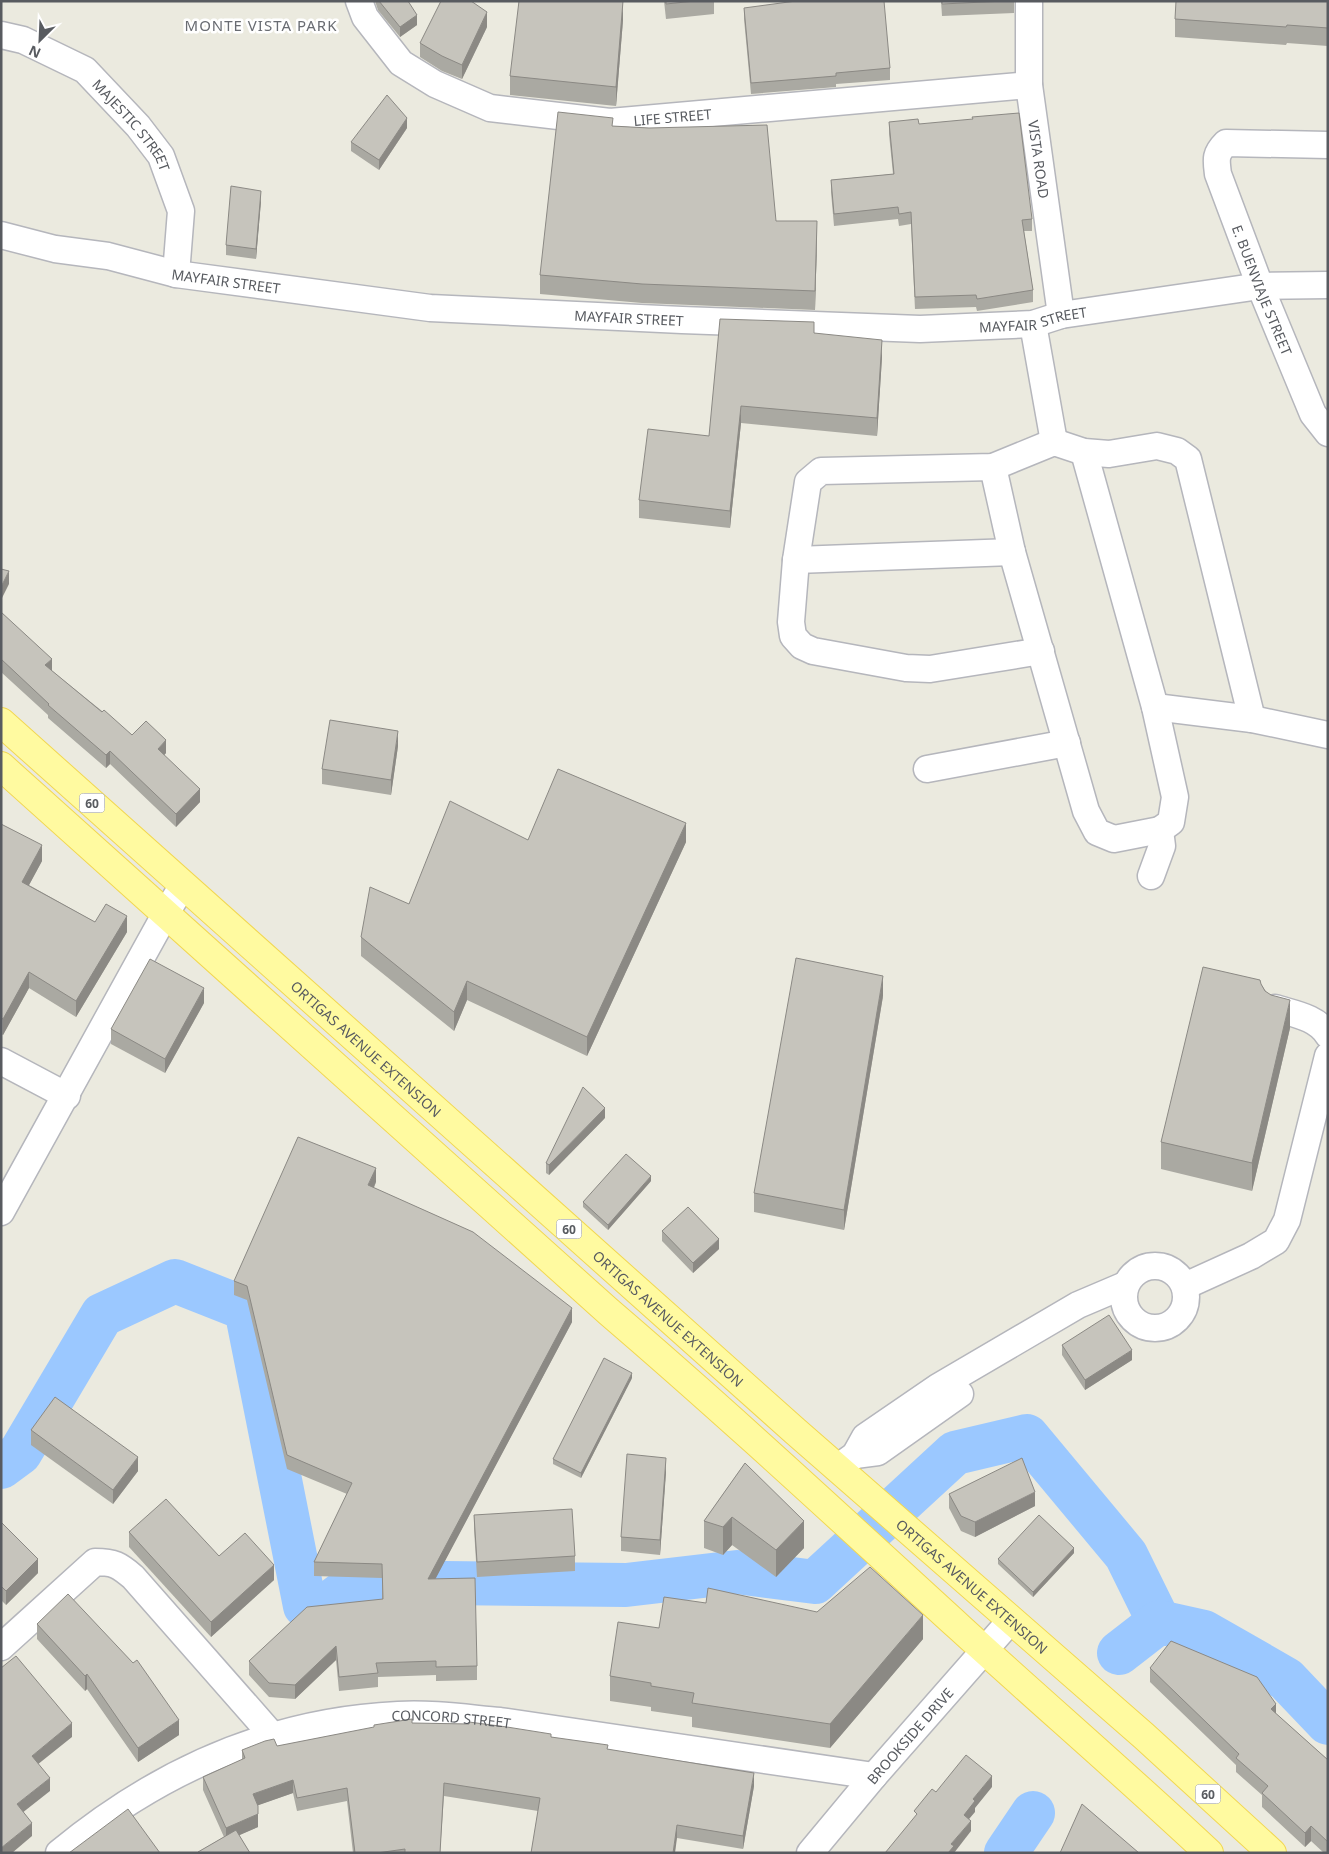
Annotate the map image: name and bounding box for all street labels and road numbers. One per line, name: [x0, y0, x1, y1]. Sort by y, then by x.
street label: MAJESTIC STREET: [89, 75, 175, 173]
street label: LIFE STREET: [633, 104, 713, 129]
street label: VISTA ROAD: [1024, 119, 1054, 200]
street label: E. BUENVIAJE STREET: [1228, 222, 1297, 358]
street label: MAYFAIR STREET: [170, 264, 282, 297]
street label: MAYFAIR STREET: [979, 302, 1088, 336]
street label: MAYFAIR STREET: [574, 305, 684, 330]
road number: 60: [80, 794, 104, 812]
street label: ORTIGAS AVENUE EXTENSION: [287, 976, 446, 1121]
road number: 60: [556, 1220, 582, 1238]
street label: ORTIGAS AVENUE EXTENSION: [589, 1246, 748, 1390]
street label: ORTIGAS AVENUE EXTENSION: [892, 1514, 1052, 1658]
street label: BROOKSIDE DRIVE: [862, 1683, 957, 1788]
street label: CONCORD STREET: [391, 1705, 513, 1732]
road number: 60: [1196, 1785, 1220, 1804]

